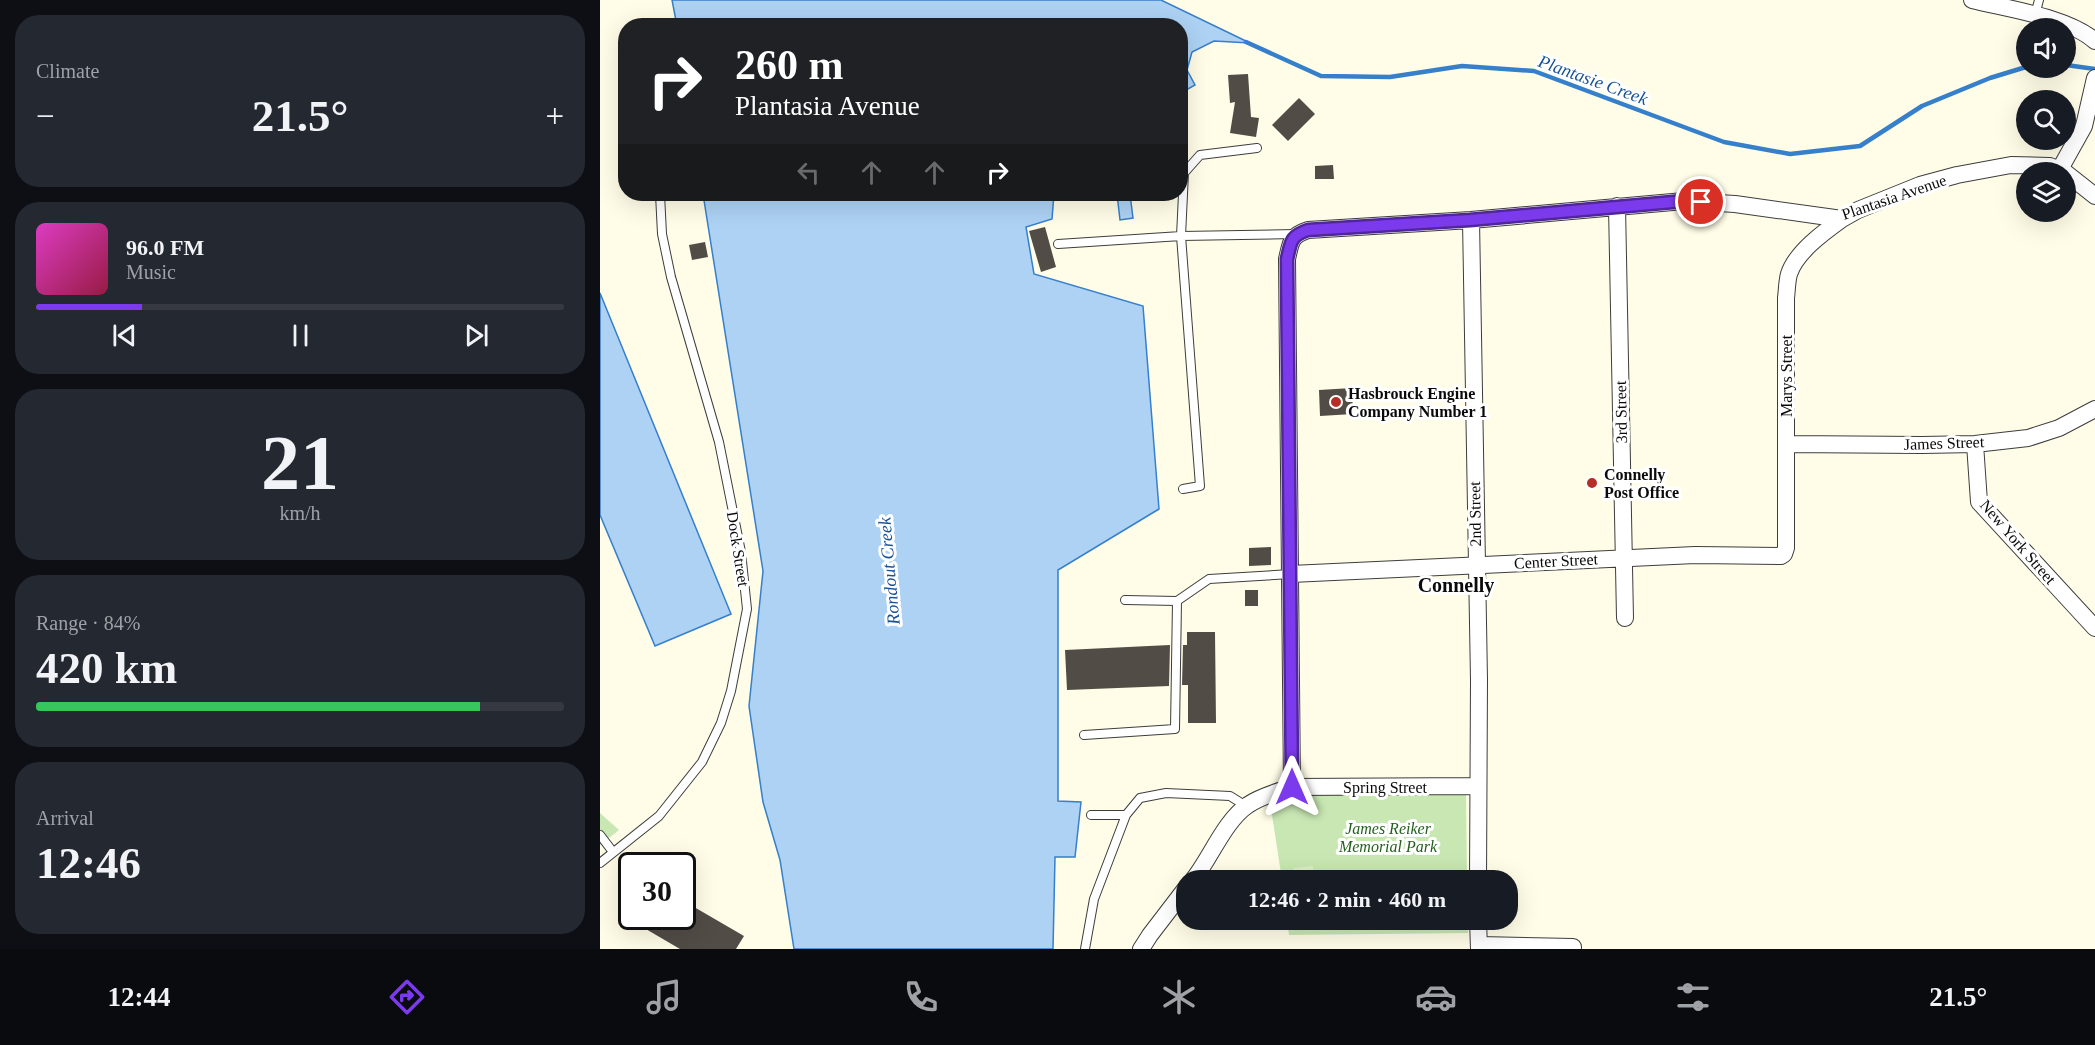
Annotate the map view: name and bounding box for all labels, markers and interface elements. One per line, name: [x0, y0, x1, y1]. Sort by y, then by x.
map controls: [2016, 18, 2076, 222]
button: sound: [2016, 18, 2076, 78]
icon: right: [636, 42, 714, 120]
text: 260 m: [735, 42, 844, 88]
water label: Plantasie Creek: [1535, 51, 1651, 109]
text: Climate: [36, 60, 99, 82]
button: search: [2016, 90, 2076, 150]
text: 21.5°: [252, 91, 348, 141]
text: Plantasia Avenue: [735, 91, 920, 121]
text: −: [36, 98, 55, 134]
text: +: [545, 98, 564, 134]
icon: left: [792, 156, 825, 189]
icon: ahead: [855, 156, 888, 189]
icon: ahead: [918, 156, 951, 189]
icon: right: [981, 156, 1014, 189]
button: layers: [2016, 162, 2076, 222]
street label: Plantasia Avenue: [1839, 171, 1949, 223]
pin: [1675, 176, 1726, 227]
icon: arrive: [1684, 185, 1717, 218]
text: 96.0 FM: [126, 235, 204, 260]
text: Music: [126, 261, 176, 283]
icon: previous: [108, 319, 141, 352]
icon: pause: [284, 319, 317, 352]
icon: next: [460, 319, 493, 352]
street label: Marys Street: [1778, 334, 1796, 417]
street label: 3rd Street: [1612, 380, 1630, 443]
place label: Hasbrouck Engine Company Number 1: [1348, 385, 1487, 421]
marker: Hasbrouck Engine Company Number 1: [1329, 395, 1343, 409]
text: 21: [261, 419, 339, 506]
street label: James Street: [1904, 433, 1985, 453]
place label: Connelly Post Office: [1604, 466, 1679, 501]
marker: Connelly Post Office: [1585, 476, 1599, 490]
street label: 2nd Street: [1466, 481, 1484, 547]
street label: New York Street: [1977, 496, 2060, 588]
text: km/h: [279, 502, 321, 524]
street label: Dock Street: [724, 510, 752, 588]
water label: Rondout Creek: [874, 515, 904, 627]
street label: Center Street: [1514, 550, 1599, 572]
district label: Connelly: [1418, 574, 1494, 597]
text: Range · 84%: [36, 612, 140, 634]
text: 420 km: [36, 643, 177, 693]
position arrow: [1260, 755, 1324, 819]
street label: Spring Street: [1343, 779, 1428, 797]
text: Arrival: [36, 807, 94, 829]
park label: James Reiker Memorial Park: [1338, 820, 1438, 855]
text: 12:46: [36, 838, 141, 888]
speed limit sign: 30: [618, 852, 696, 930]
text: 12:46 · 2 min · 460 m: [1248, 887, 1446, 912]
icon: directions: [386, 976, 428, 1018]
icon: music: [643, 976, 685, 1018]
icon: phone: [900, 976, 942, 1018]
icon: climate: [1158, 976, 1200, 1018]
icon: car: [1415, 976, 1457, 1018]
icon: filters: [1672, 976, 1714, 1018]
text: 12:44: [108, 982, 171, 1012]
text: 21.5°: [1929, 982, 1987, 1012]

